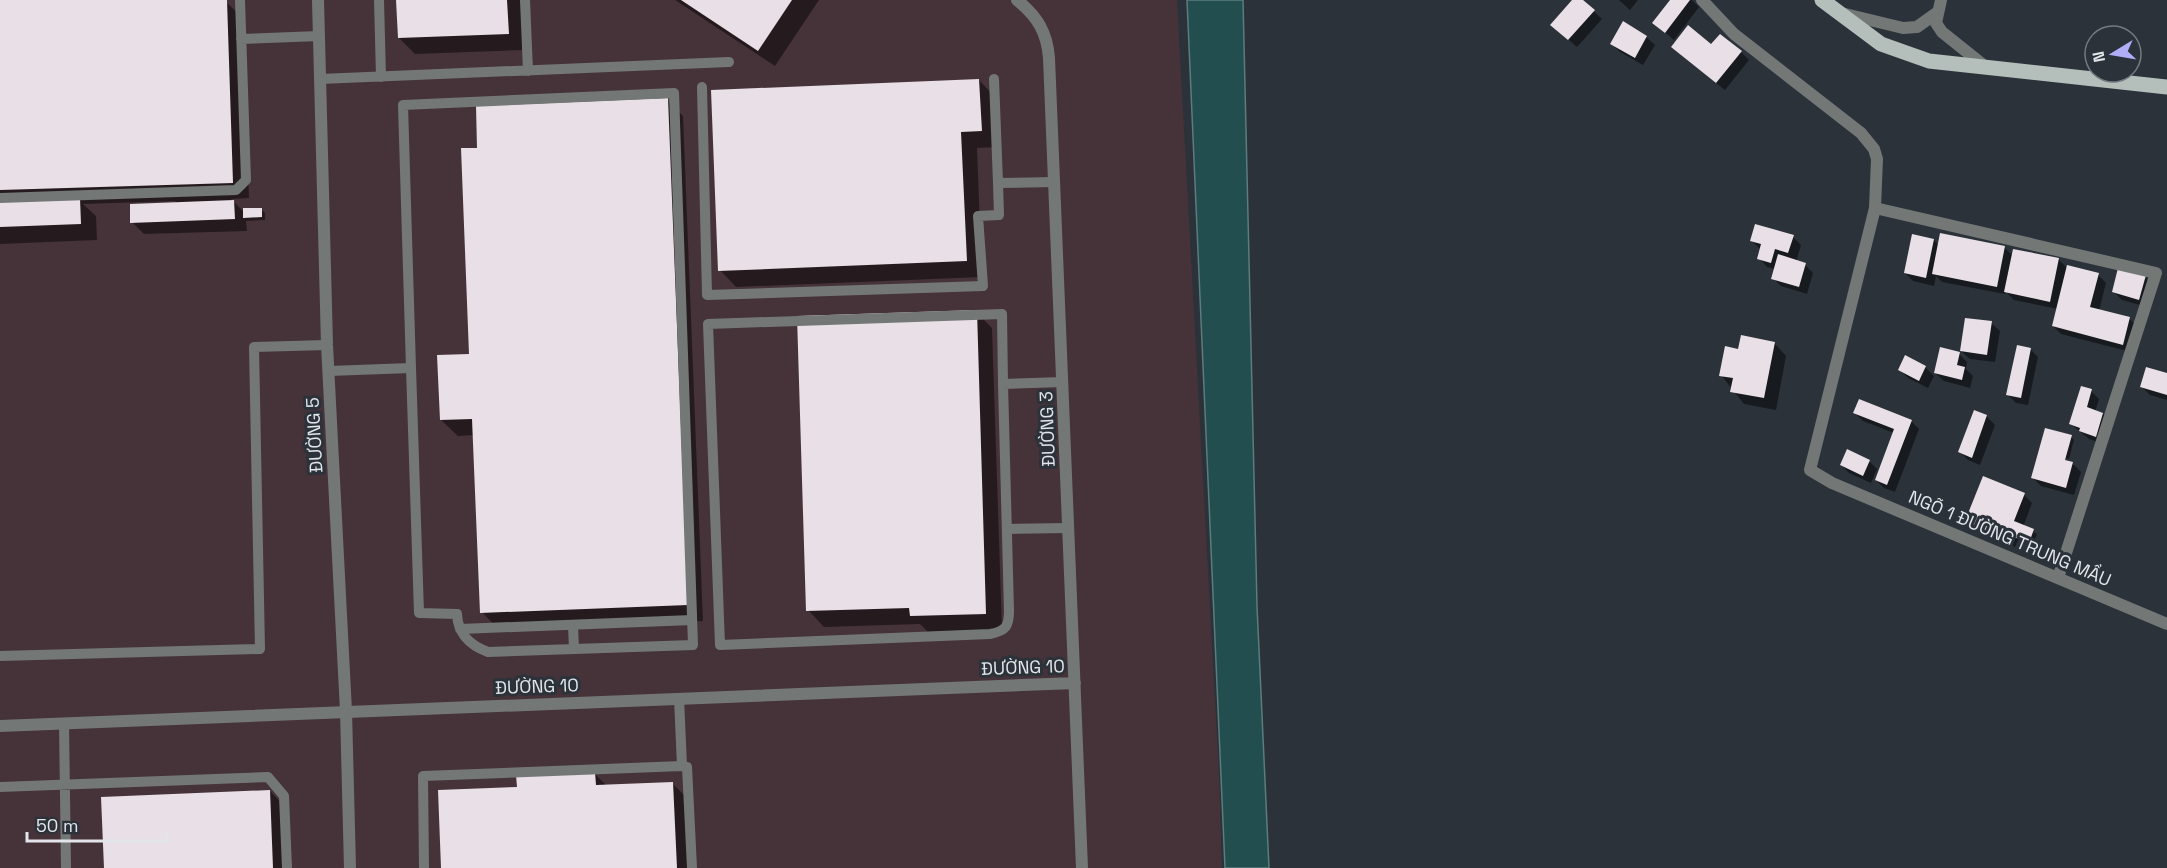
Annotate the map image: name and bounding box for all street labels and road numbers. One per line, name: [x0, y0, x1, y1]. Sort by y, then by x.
street label: ĐƯỜNG 3: [1034, 391, 1060, 467]
street label: ĐƯỜNG 5: [301, 397, 327, 473]
street label: NGÕ 1 ĐƯỜNG TRUNG MẦU: [1905, 485, 2115, 591]
street label: ĐƯỜNG 10: [981, 654, 1065, 680]
street label: ĐƯỜNG 10: [495, 673, 579, 699]

